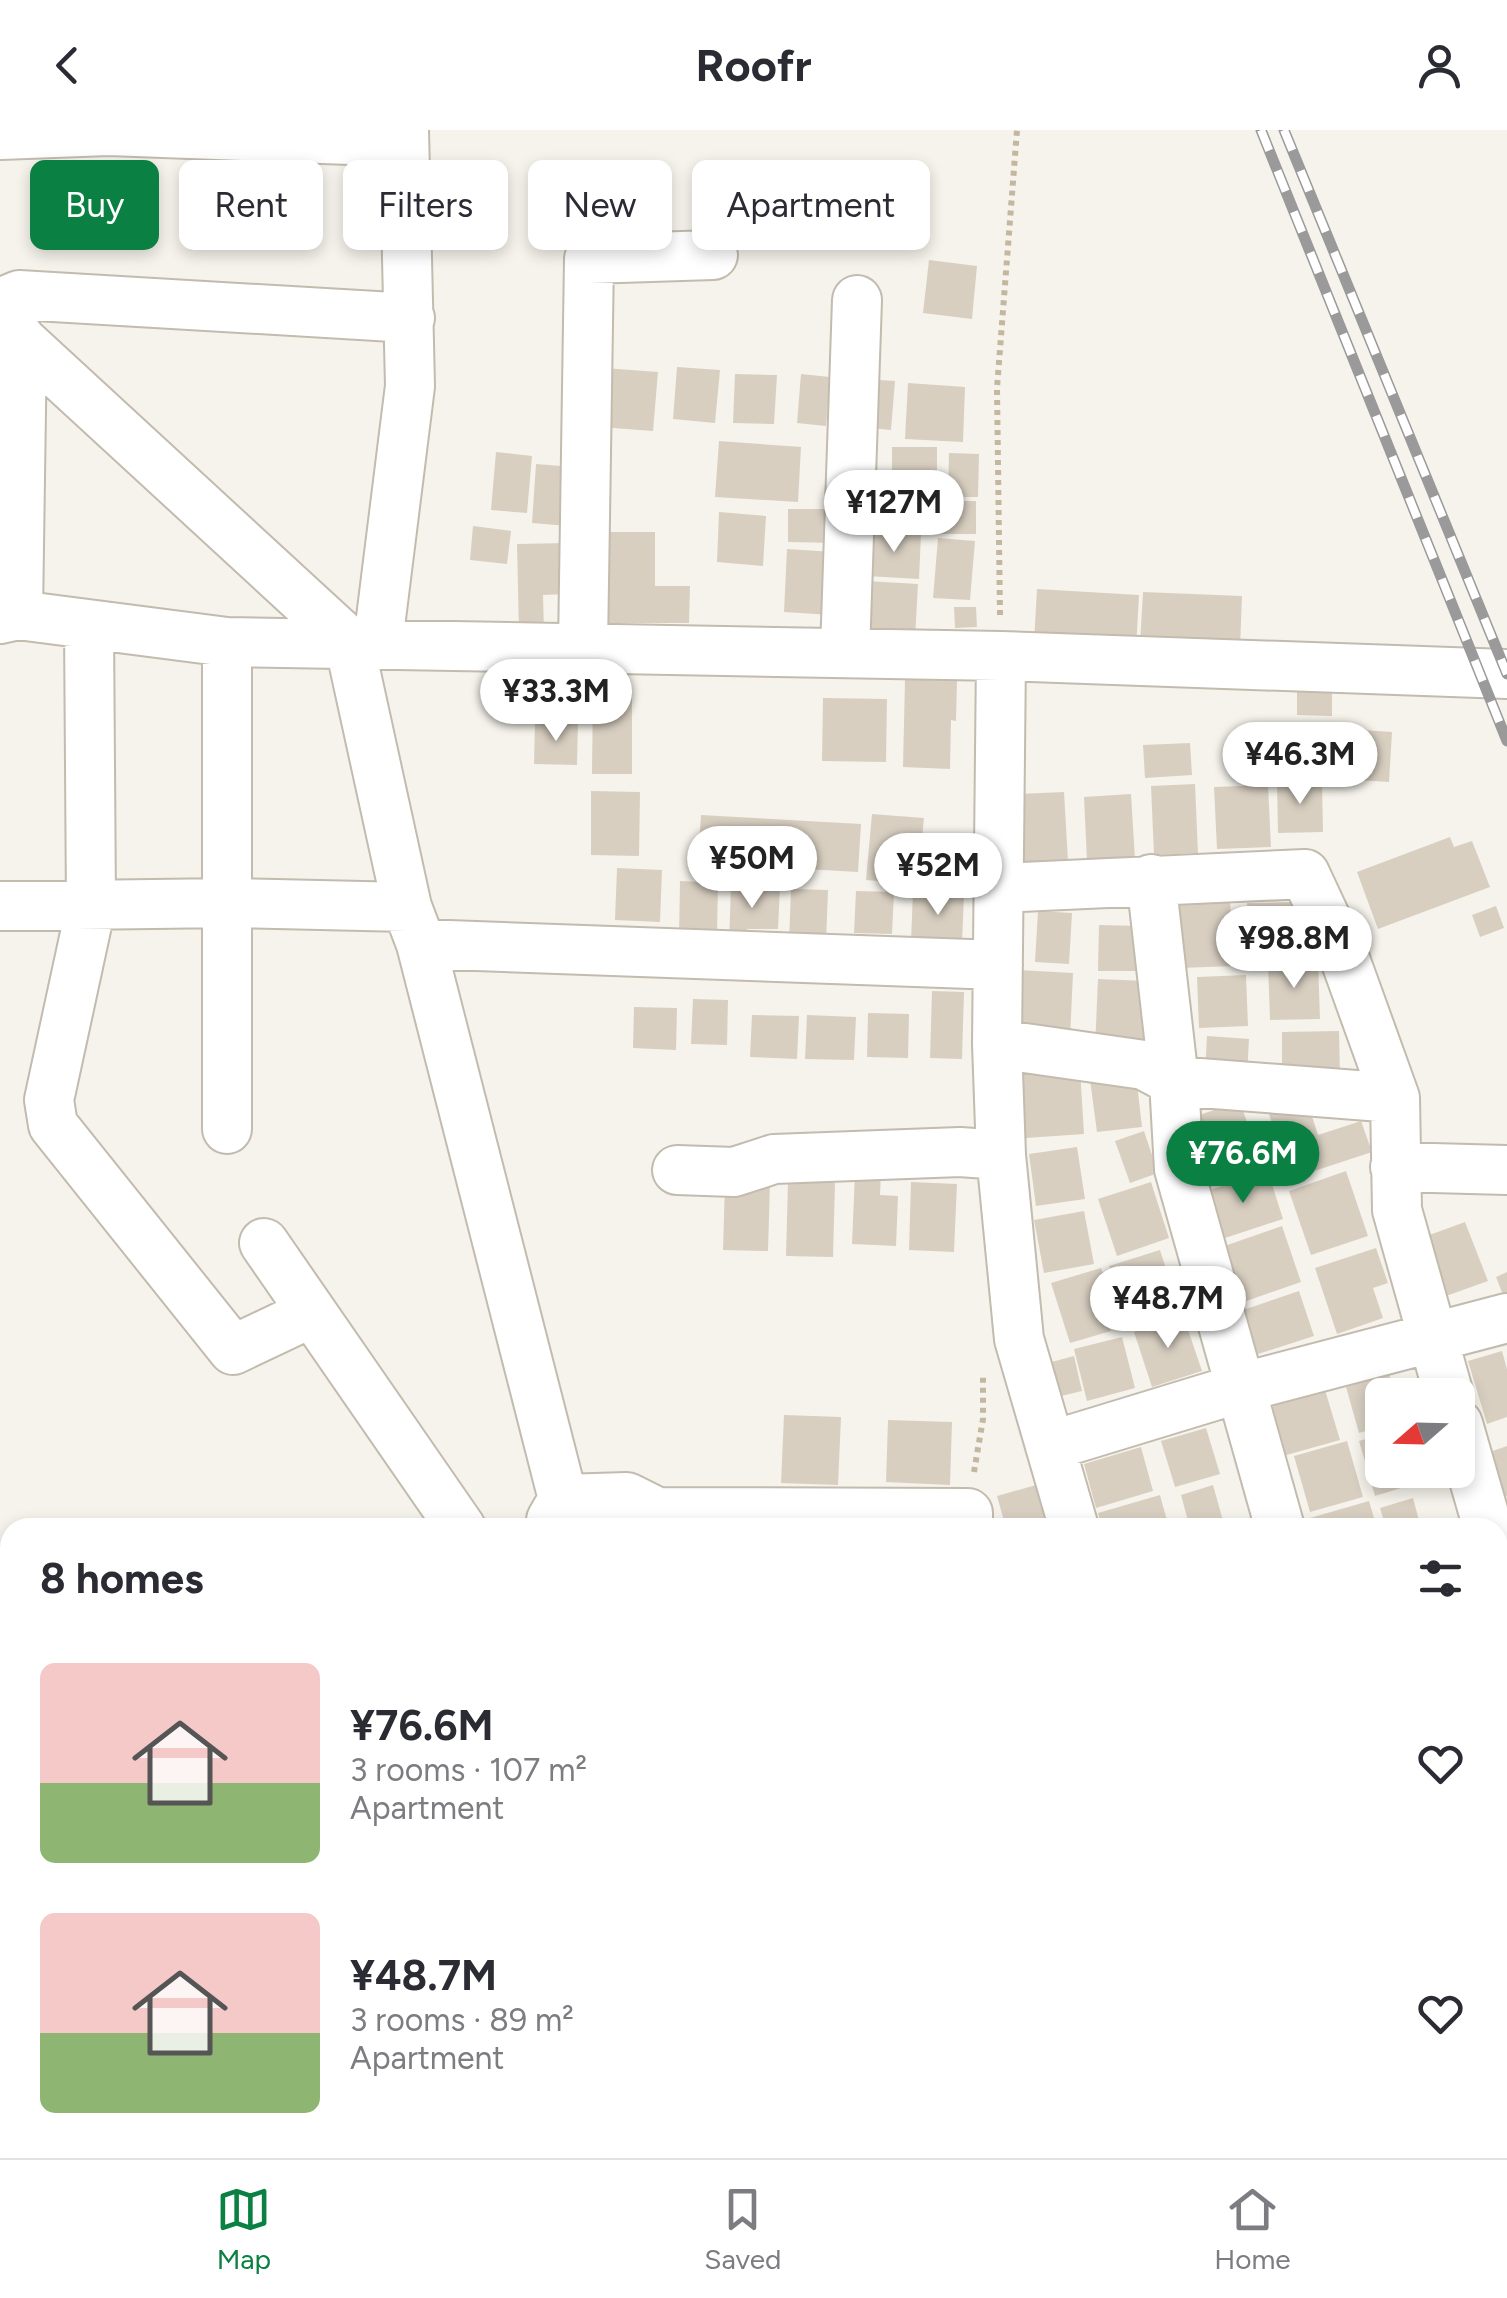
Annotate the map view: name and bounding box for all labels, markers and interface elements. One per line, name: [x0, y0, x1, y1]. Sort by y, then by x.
icon: back: [40, 38, 95, 93]
text: Roofr: [695, 38, 812, 92]
icon: person: [1412, 38, 1467, 93]
chip: Buy: [30, 160, 159, 250]
chip: Rent: [179, 160, 323, 250]
chip: Filters: [343, 160, 508, 250]
chip: New: [528, 160, 672, 250]
chip: Apartment: [692, 160, 930, 250]
pin: ¥127M: [824, 470, 964, 555]
text: ¥127M: [846, 483, 942, 521]
pin: ¥33.3M: [475, 659, 637, 744]
text: ¥33.3M: [502, 672, 610, 710]
pin: ¥46.3M: [1219, 722, 1381, 807]
text: ¥46.3M: [1244, 735, 1356, 773]
pin: ¥50M: [693, 826, 811, 911]
pin: ¥52M: [879, 833, 997, 918]
text: ¥50M: [709, 839, 795, 877]
text: ¥52M: [896, 846, 980, 884]
pin: ¥98.8M: [1213, 906, 1375, 991]
text: ¥98.8M: [1238, 919, 1350, 957]
pin: ¥76.6M: [1162, 1121, 1324, 1206]
text: ¥76.6M: [1188, 1134, 1298, 1172]
pin: ¥48.7M: [1087, 1266, 1249, 1351]
text: ¥48.7M: [1112, 1279, 1224, 1317]
north arrow: [1365, 1378, 1475, 1488]
map controls: [1365, 1378, 1475, 1488]
icon: filters: [1413, 1551, 1468, 1606]
text: 8 homes: [40, 1553, 204, 1604]
text: ¥76.6M: [350, 1700, 494, 1751]
icon: home: [120, 1703, 240, 1823]
icon: heart: [1413, 1736, 1468, 1791]
text: 3 rooms · 107 m²: [350, 1751, 587, 1789]
text: Apartment: [350, 1789, 504, 1827]
text: ¥48.7M: [350, 1950, 497, 2001]
icon: home: [120, 1953, 240, 2073]
icon: heart: [1413, 1986, 1468, 2041]
text: 3 rooms · 89 m²: [350, 2001, 574, 2039]
text: Apartment: [350, 2039, 504, 2077]
tab: Map: [216, 2182, 271, 2276]
tab: Saved: [704, 2182, 781, 2276]
tab: Home: [1214, 2182, 1291, 2276]

